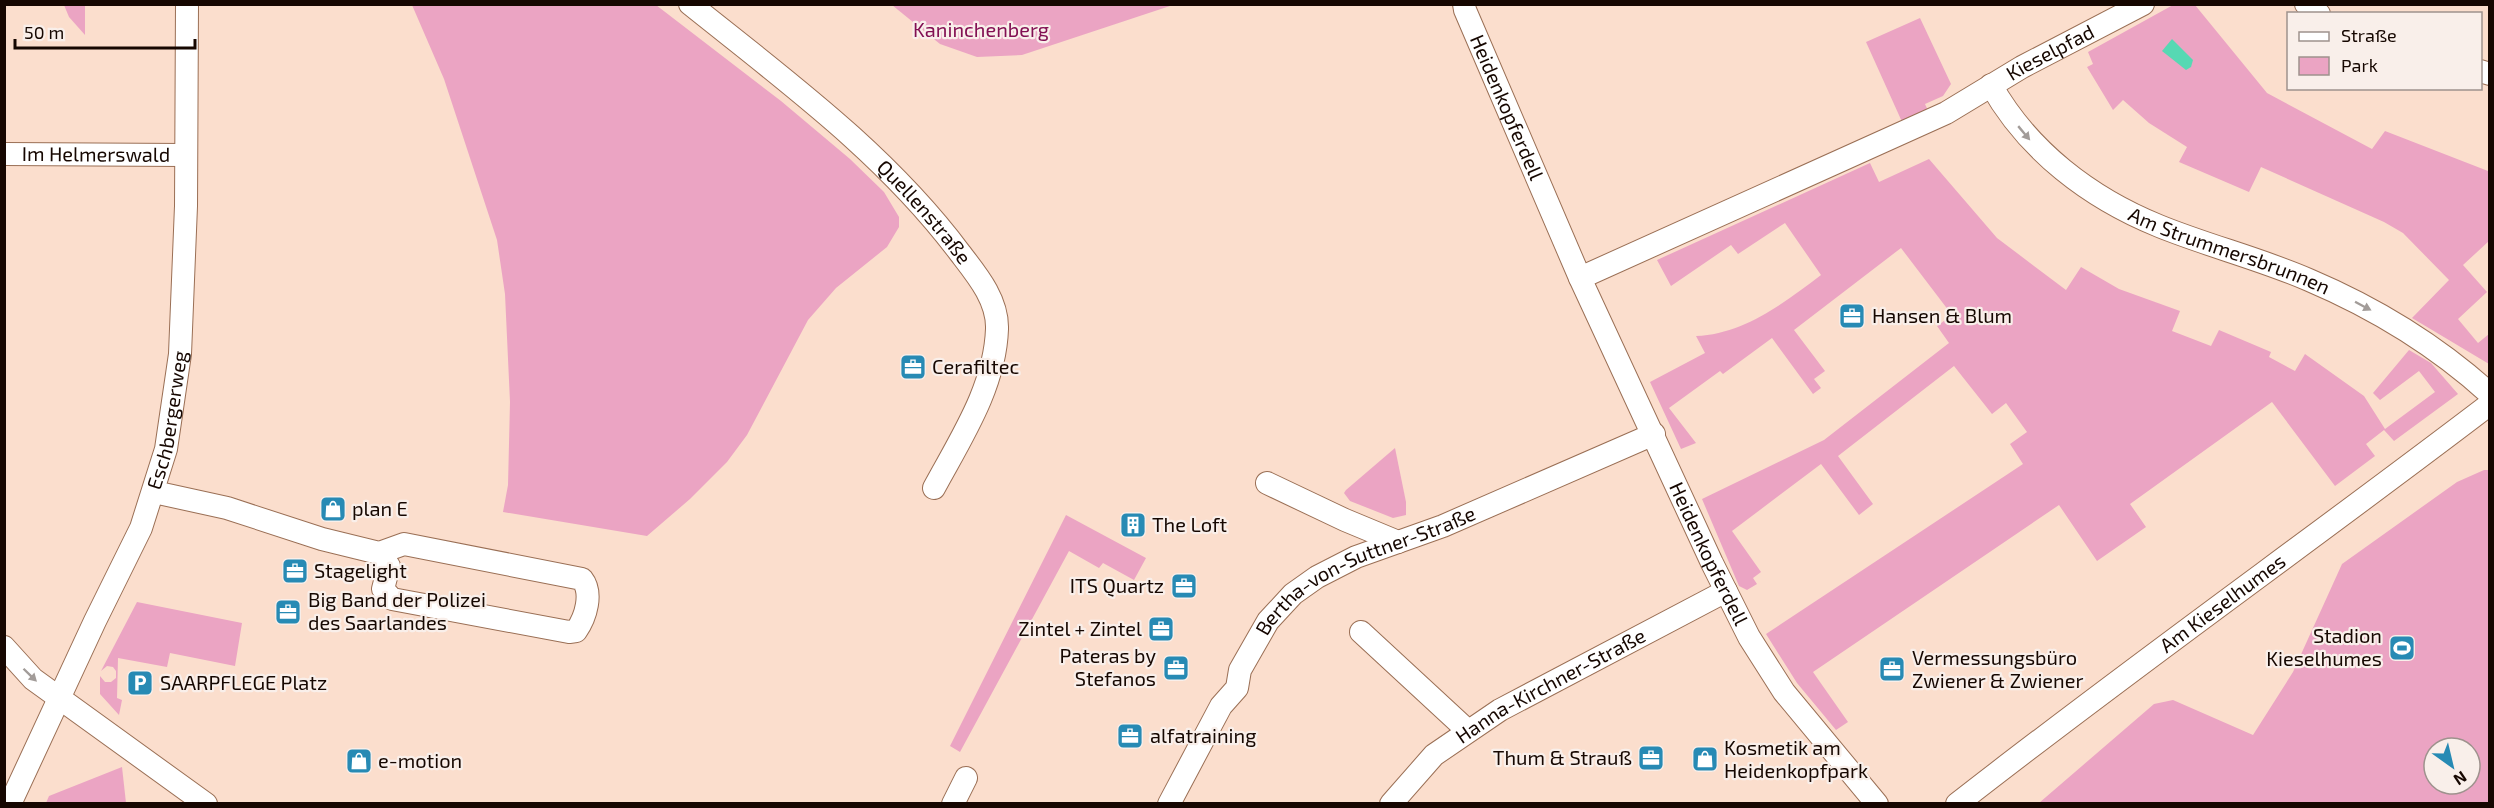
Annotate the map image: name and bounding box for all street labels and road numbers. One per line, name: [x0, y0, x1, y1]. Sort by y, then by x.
street label: Kieselpfad: [2001, 19, 2098, 85]
street label: Heidenkopferdell: [1466, 31, 1549, 183]
street label: Im Helmerswald: [22, 141, 170, 166]
street label: Quellenstraße: [873, 154, 977, 268]
street label: Am Strummersbrunnen: [2125, 201, 2334, 299]
street label: Eschbergerweg: [141, 349, 191, 492]
street label: Heidenkopferdell: [1665, 478, 1754, 629]
street label: Bertha-von-Suttner-Straße: [1250, 500, 1479, 639]
street label: Am Kieselhumes: [2155, 548, 2290, 657]
street label: Hanna-Kirchner-Straße: [1451, 623, 1649, 748]

